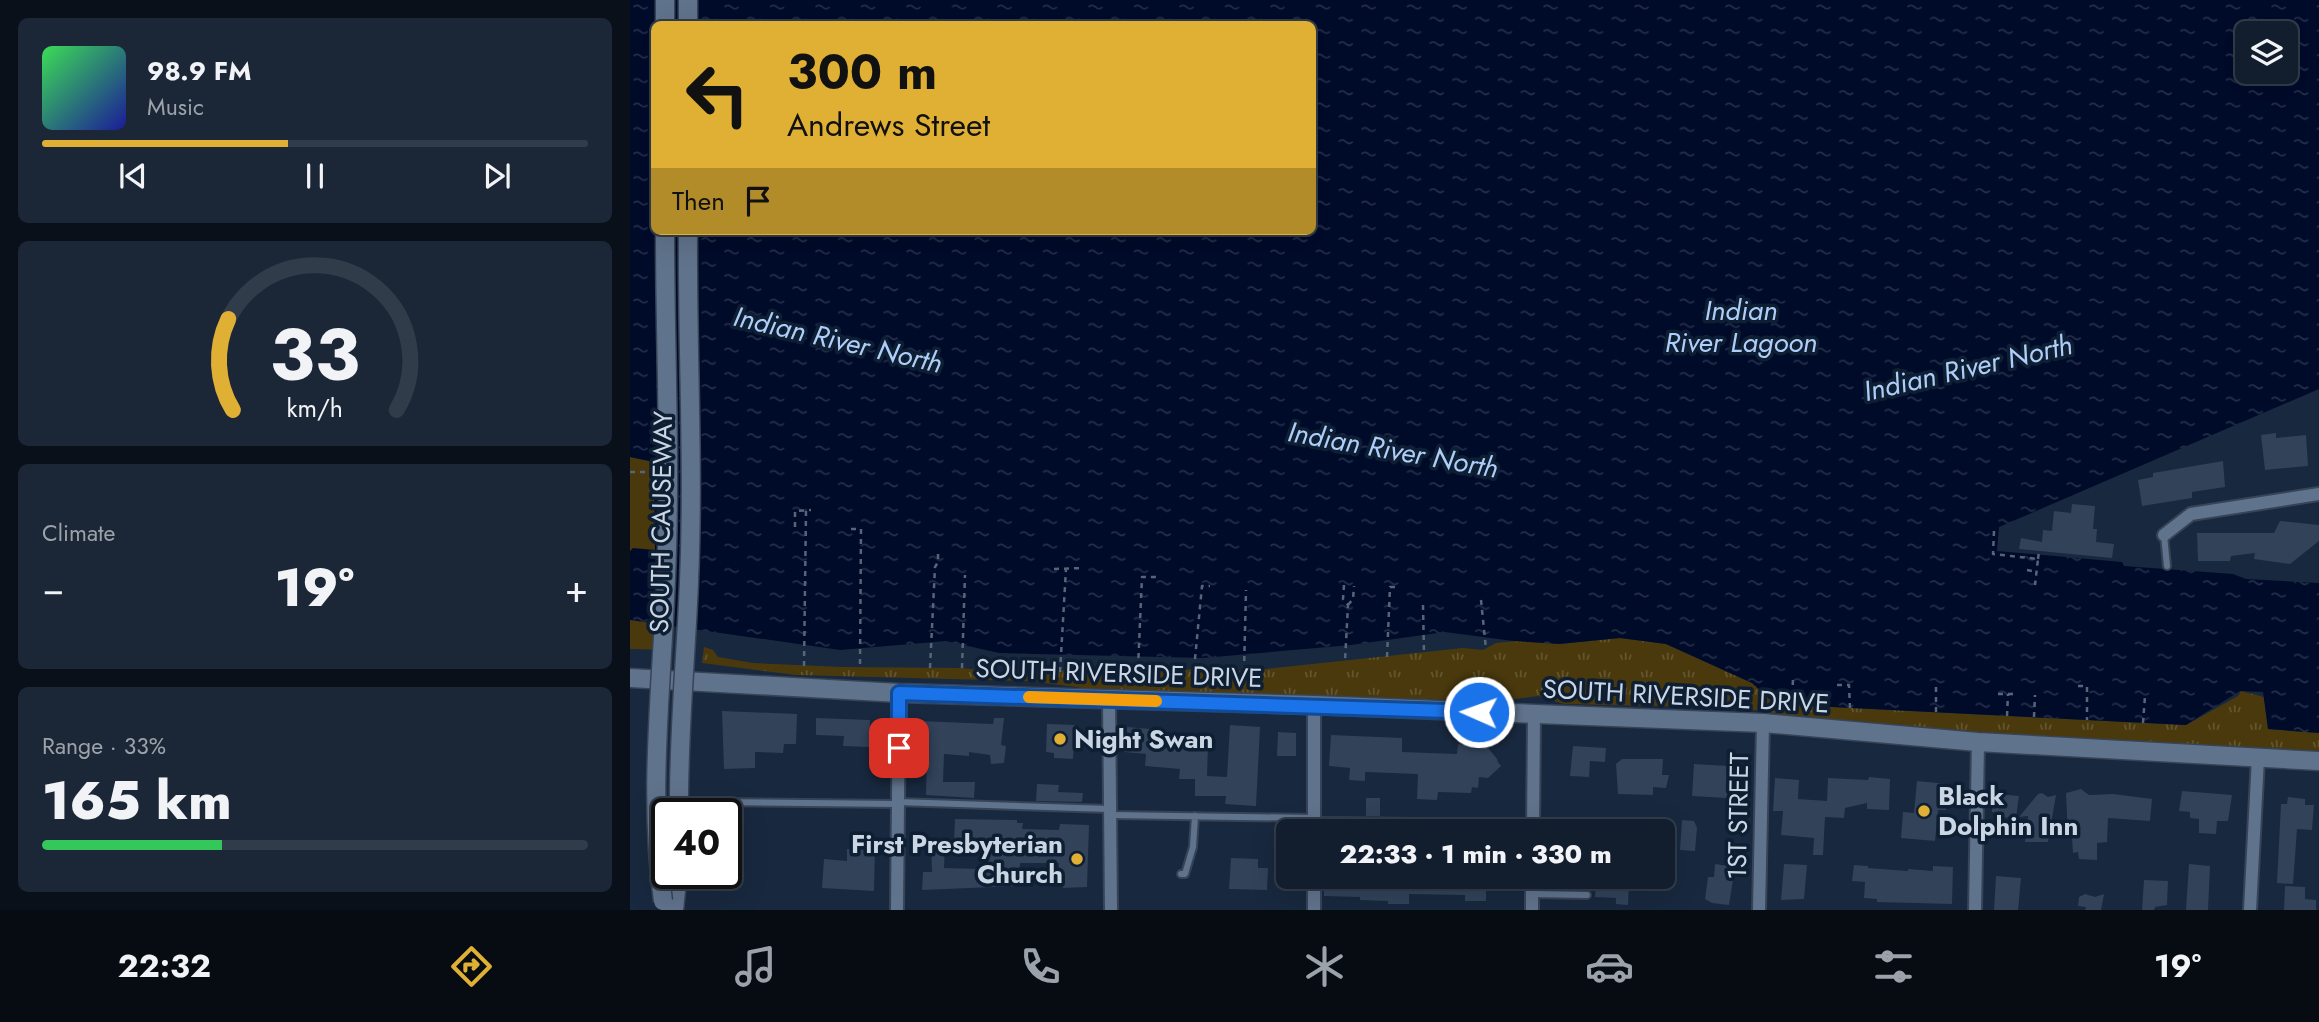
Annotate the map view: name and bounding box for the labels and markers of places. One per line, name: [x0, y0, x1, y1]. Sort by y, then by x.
pin: [869, 718, 929, 778]
place label: Night Swan: [1074, 720, 1214, 758]
marker: Night Swan: [1052, 731, 1068, 747]
place label: Black Dolphin Inn: [1938, 777, 2078, 845]
marker: Black Dolphin Inn: [1916, 803, 1932, 819]
place label: First Presbyterian Church: [851, 825, 1063, 893]
marker: First Presbyterian Church: [1069, 851, 1085, 867]

